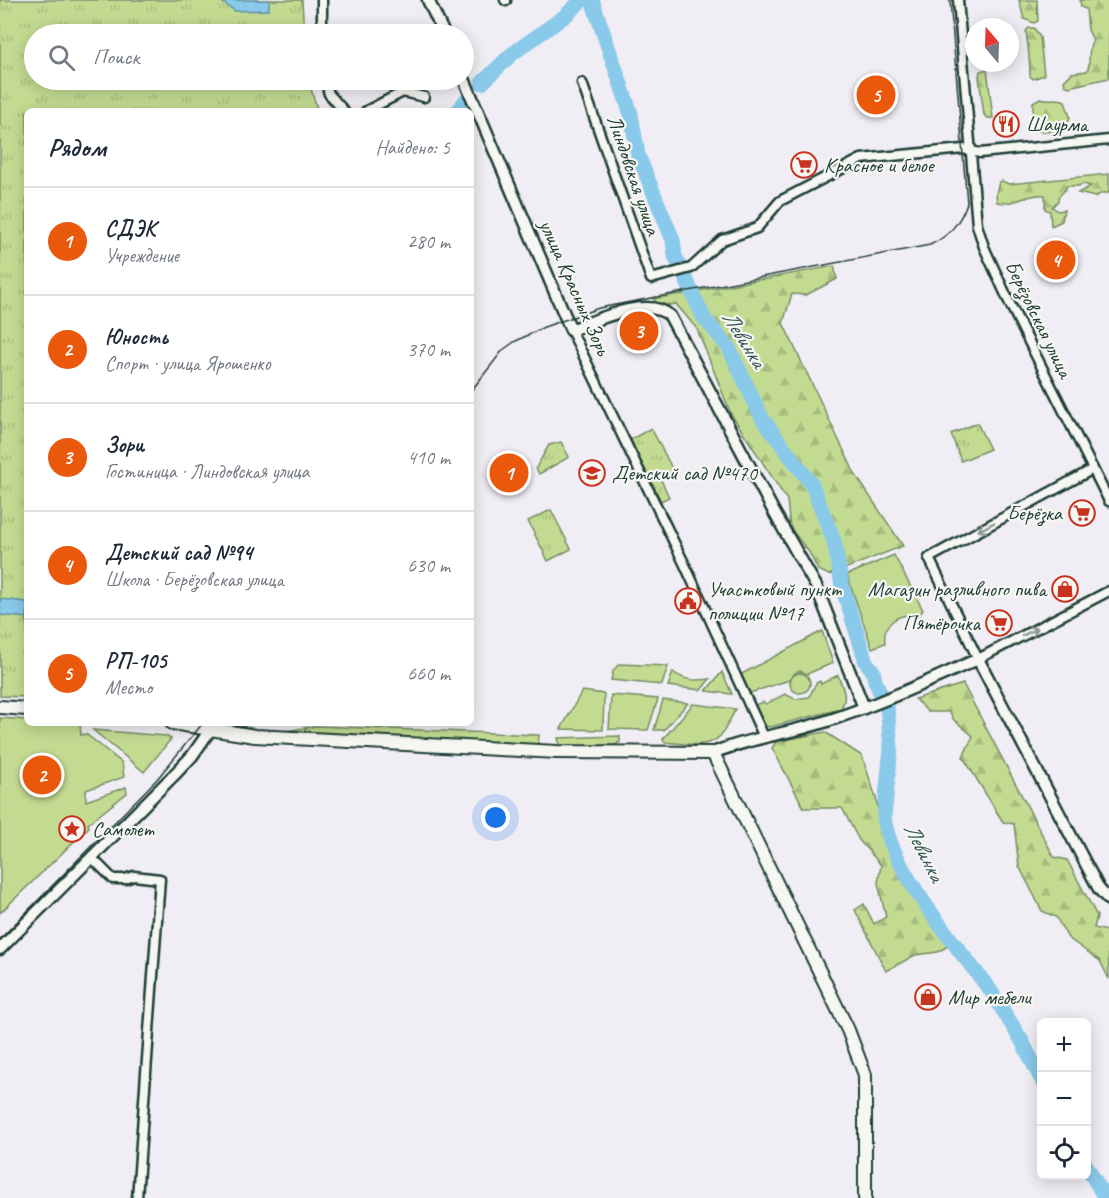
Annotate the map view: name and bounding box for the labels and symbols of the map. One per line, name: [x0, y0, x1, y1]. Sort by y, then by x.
north arrow: [965, 18, 1019, 72]
pin: 5: [856, 72, 896, 118]
restaurant icon: Шаурма: [991, 109, 1021, 139]
place label: Шаурма: [1026, 111, 1090, 137]
street label: Линдовская улица: [601, 112, 667, 240]
supermarket icon: Красное и белое: [789, 150, 819, 180]
place label: Красное и белое: [824, 152, 936, 178]
street label: улица Красных Зорь: [533, 213, 617, 360]
pin: 4: [1036, 238, 1076, 282]
street label: Берёзовская улица: [999, 256, 1080, 384]
water label: Левинка: [716, 305, 774, 375]
pin: 3: [620, 308, 658, 354]
pin: 1: [490, 450, 528, 496]
school or university icon: Детский сад №470: [577, 458, 607, 488]
place label: Детский сад №470: [612, 460, 758, 486]
supermarket icon: Берёзка: [1067, 498, 1097, 528]
place label: Берёзка: [1007, 500, 1064, 527]
one-way arrow: [978, 522, 996, 533]
shop icon: Магазин разливного пива: [1050, 574, 1080, 604]
place label: Участковый пункт полиции №17: [708, 576, 842, 626]
place label: Магазин разливного пива: [868, 576, 1048, 602]
public building icon: Участковый пункт полиции №17: [673, 586, 703, 616]
supermarket icon: Пятёрочка: [984, 608, 1014, 638]
place label: Пятёрочка: [903, 610, 982, 636]
one-way arrow: [1021, 626, 1039, 638]
pin: 2: [22, 752, 62, 798]
your location: [481, 803, 510, 832]
place icon: Самолет: [57, 814, 87, 844]
place label: Самолет: [92, 816, 155, 842]
water label: Левинка: [897, 818, 952, 889]
shop icon: Мир мебели: [913, 982, 943, 1012]
place label: Мир мебели: [948, 984, 1032, 1010]

